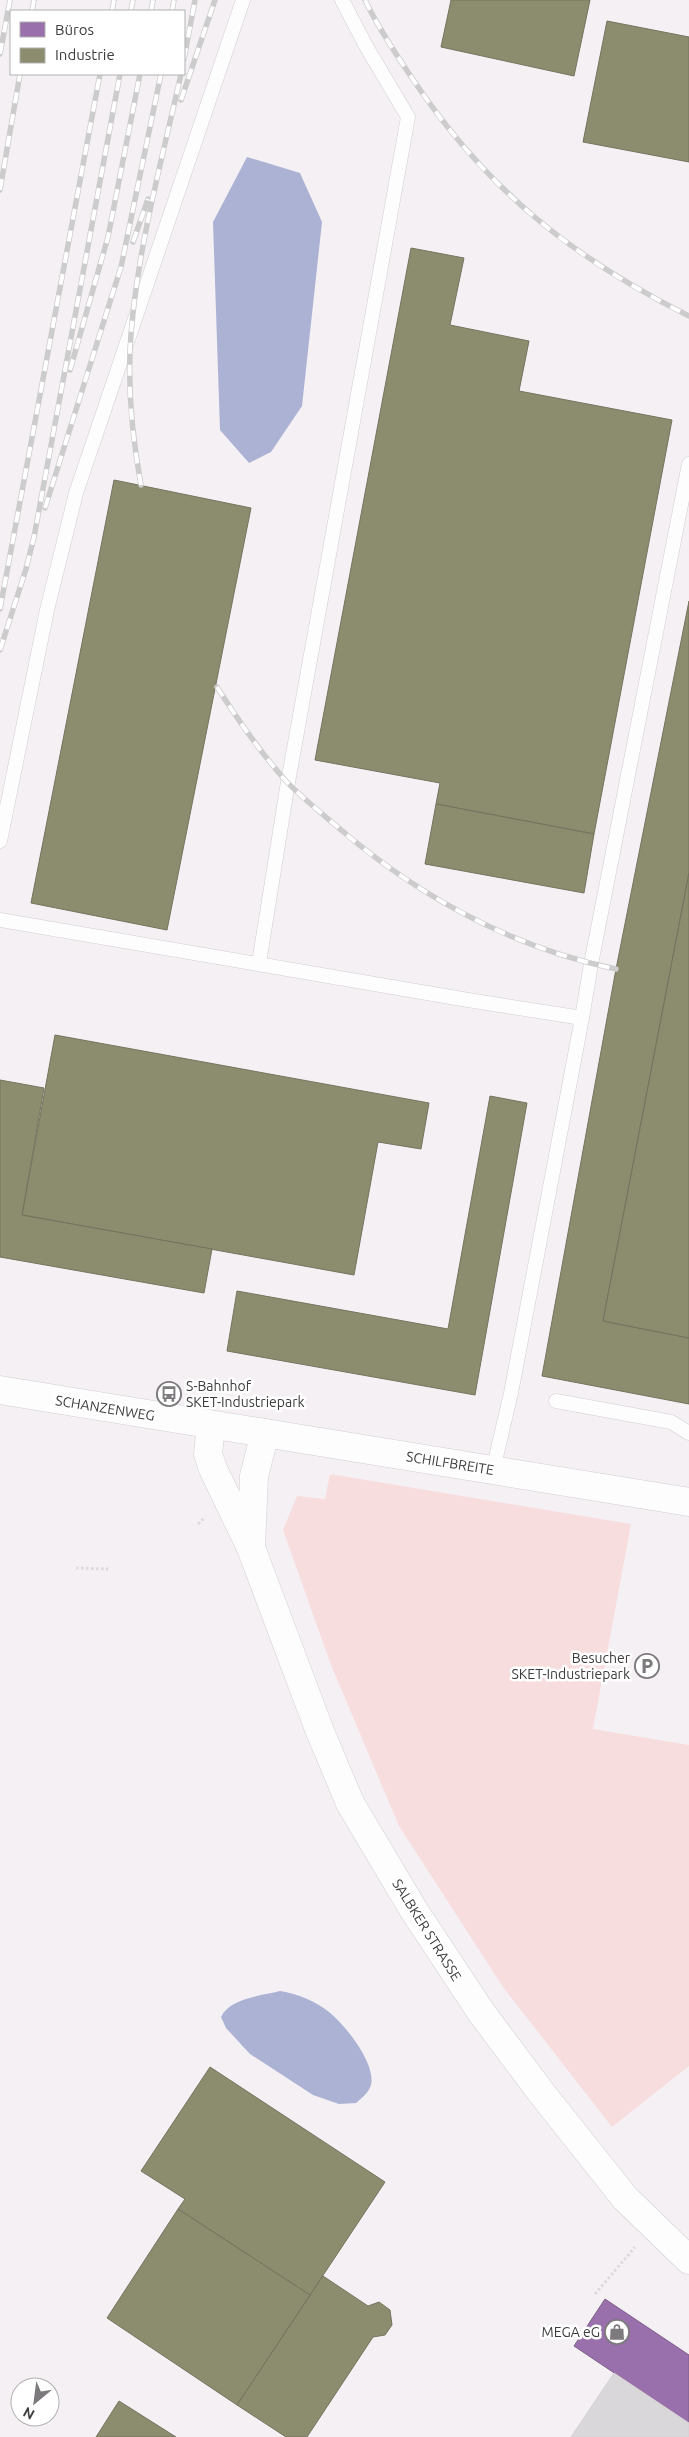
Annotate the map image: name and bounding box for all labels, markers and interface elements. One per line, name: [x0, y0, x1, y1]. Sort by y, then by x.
legend: [10, 10, 185, 75]
text: Büros: [55, 21, 94, 38]
text: Industrie: [55, 46, 115, 63]
place label: S-Bahnhof SKET-Industriepark: [186, 1378, 305, 1410]
bus stop icon: S-Bahnhof SKET-Industriepark: [156, 1381, 182, 1407]
street label: SCHANZENWEG: [54, 1392, 156, 1424]
street label: SCHILFBREITE: [405, 1448, 495, 1478]
place label: Besucher SKET-Industriepark: [511, 1650, 631, 1682]
parking icon: Besucher SKET-Industriepark: [634, 1653, 660, 1679]
street label: SALBKER STRASSE: [389, 1876, 465, 1984]
shop icon: MEGA eG: [604, 2319, 630, 2345]
place label: MEGA eG: [542, 2324, 600, 2340]
north arrow: [10, 2377, 60, 2427]
text: N: [20, 2404, 37, 2423]

